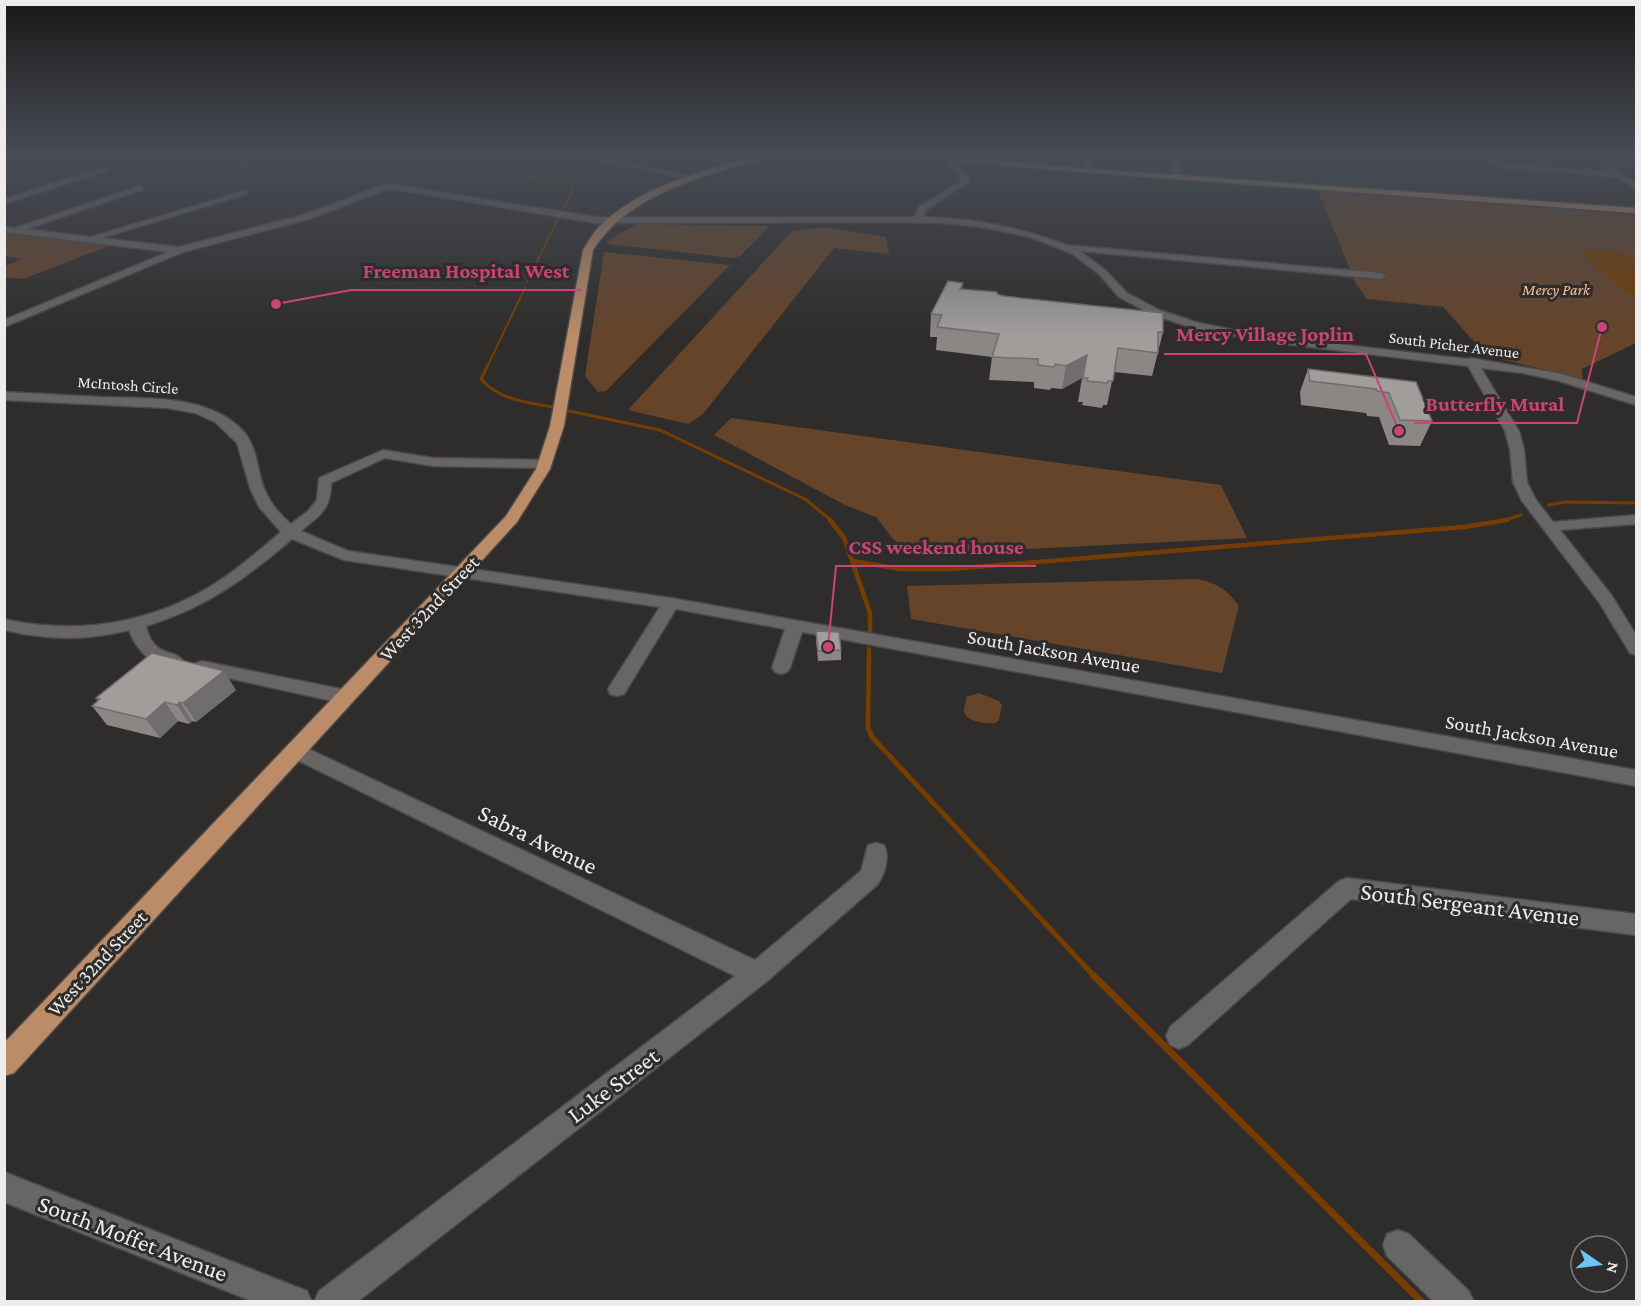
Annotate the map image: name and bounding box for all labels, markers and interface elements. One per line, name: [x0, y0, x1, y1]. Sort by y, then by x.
callout: Freeman Hospital West: [351, 251, 582, 290]
text: Freeman Hospital West: [363, 259, 570, 283]
park label: Mercy Park: [1521, 281, 1591, 299]
callout: Mercy Village Joplin: [1164, 315, 1366, 354]
text: Mercy Village Joplin: [1176, 322, 1354, 346]
street label: South Picher Avenue: [1388, 329, 1520, 361]
street label: McIntosh Circle: [77, 373, 179, 397]
callout: Butterfly Mural: [1414, 384, 1577, 423]
text: Butterfly Mural: [1426, 392, 1564, 416]
callout: CSS weekend house: [836, 527, 1036, 566]
text: CSS weekend house: [848, 535, 1024, 559]
street label: West 32nd Street: [375, 551, 483, 665]
street label: South Jackson Avenue: [966, 625, 1142, 678]
street label: South Jackson Avenue: [1444, 710, 1620, 763]
street label: Sabra Avenue: [474, 799, 602, 879]
street label: South Sergeant Avenue: [1359, 877, 1581, 931]
street label: West 32nd Street: [43, 906, 151, 1020]
street label: Luke Street: [562, 1041, 665, 1128]
street label: South Moffet Avenue: [34, 1189, 232, 1287]
north arrow: [1569, 1234, 1629, 1294]
text: N: [1603, 1260, 1623, 1275]

